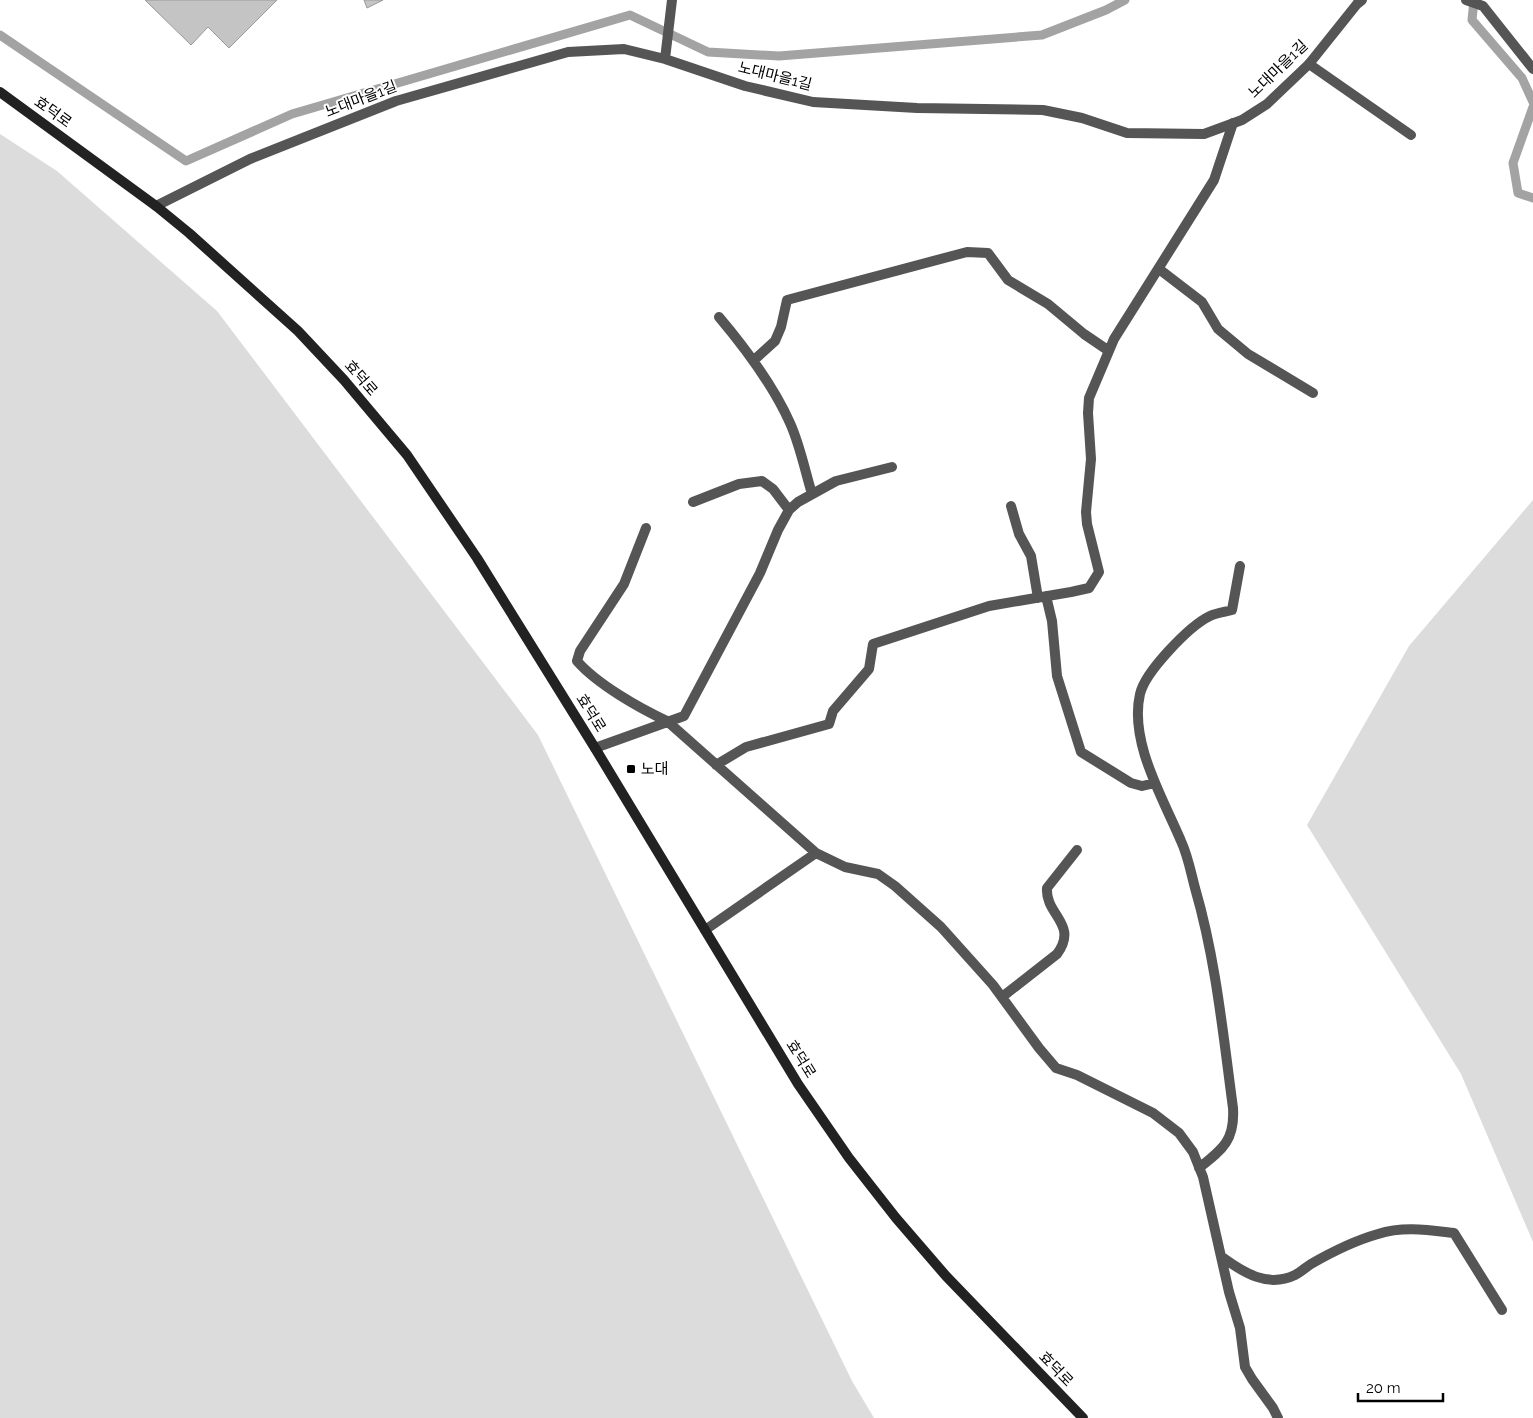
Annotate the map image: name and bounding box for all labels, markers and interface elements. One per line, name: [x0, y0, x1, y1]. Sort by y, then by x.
street label: 노대마을1길: [1245, 36, 1311, 102]
street label: 노대마을1길: [736, 58, 814, 94]
street label: 노대마을1길: [323, 77, 399, 121]
street label: 효덕로: [31, 93, 75, 131]
street label: 효덕로: [341, 356, 381, 400]
street label: 효덕로: [572, 691, 610, 735]
place label: 노대: [641, 760, 669, 778]
marker: 노대: [625, 763, 637, 775]
street label: 효덕로: [782, 1037, 820, 1081]
street label: 효덕로: [1035, 1348, 1077, 1390]
scale bar: [1358, 1370, 1443, 1402]
text: 20 m: [1366, 1379, 1401, 1397]

